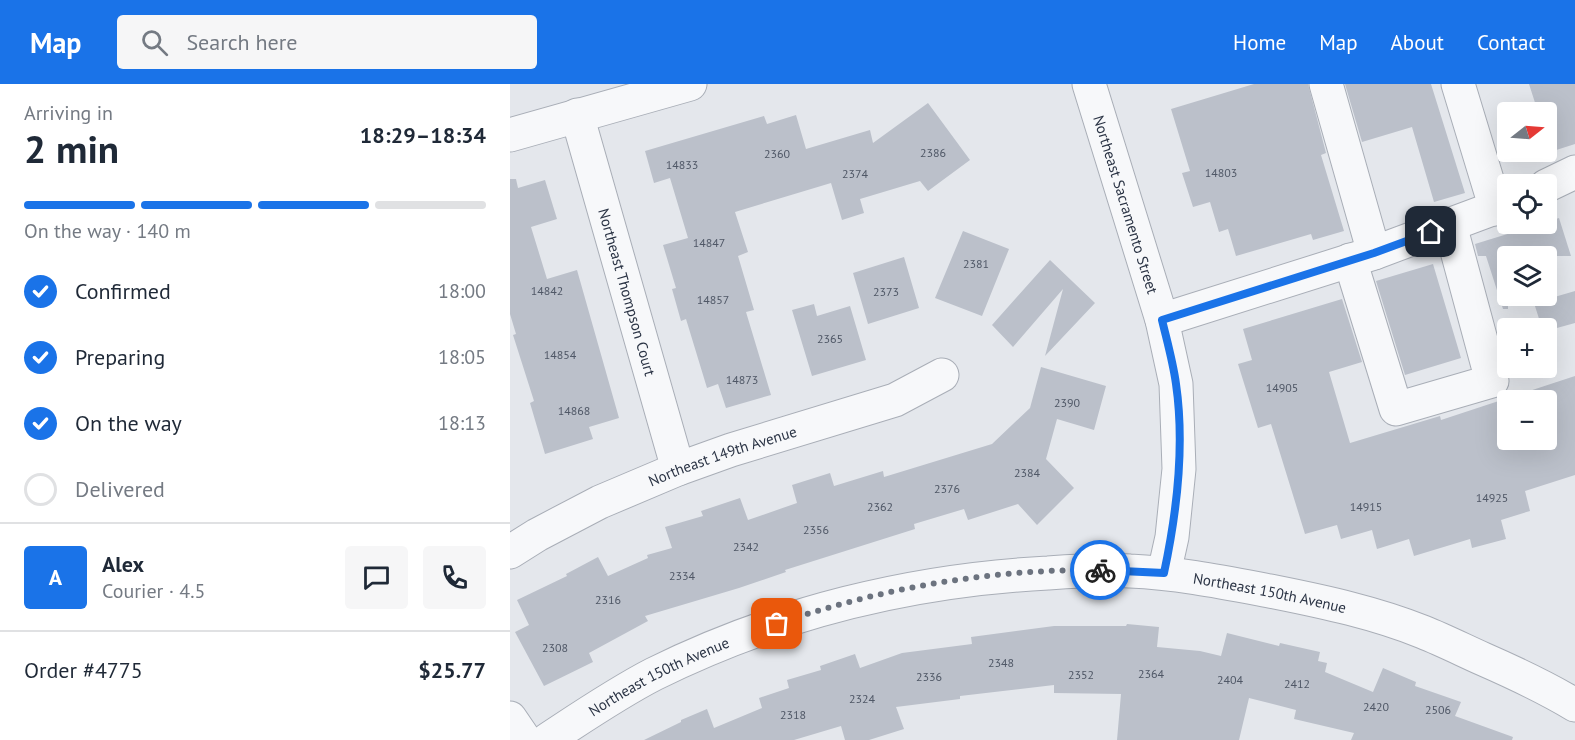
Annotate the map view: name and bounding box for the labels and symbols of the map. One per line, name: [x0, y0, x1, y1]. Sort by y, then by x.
north arrow: [1497, 102, 1557, 162]
street label: Northeast Sacramento Street: [1090, 113, 1163, 296]
house number: 2386: [920, 145, 946, 160]
house number: 2360: [764, 146, 791, 161]
house number: 14833: [666, 157, 698, 172]
house number: 14803: [1205, 165, 1237, 180]
house number: 2374: [842, 166, 869, 181]
street label: Northeast Thompson Court: [595, 206, 660, 378]
pin: [1405, 206, 1456, 257]
house number: 14847: [693, 235, 725, 250]
house number: 2381: [963, 256, 989, 271]
house number: 14842: [531, 283, 563, 298]
house number: 2373: [873, 284, 899, 299]
house number: 14857: [697, 292, 729, 307]
house number: 2365: [817, 331, 843, 346]
house number: 14854: [544, 347, 577, 362]
house number: 14873: [726, 372, 758, 387]
house number: 14905: [1266, 380, 1298, 395]
house number: 2390: [1054, 395, 1081, 410]
house number: 14868: [558, 403, 590, 418]
street label: Northeast 149th Avenue: [645, 421, 799, 490]
house number: 2384: [1014, 465, 1041, 480]
house number: 2376: [934, 481, 960, 496]
house number: 14925: [1476, 490, 1508, 505]
house number: 2362: [867, 499, 893, 514]
house number: 14915: [1350, 499, 1382, 514]
house number: 2356: [803, 522, 829, 537]
house number: 2342: [733, 539, 759, 554]
courier: [1070, 540, 1130, 600]
house number: 2334: [669, 568, 696, 583]
street label: Northeast 150th Avenue: [1192, 568, 1348, 617]
house number: 2316: [595, 592, 621, 607]
pin: [751, 598, 802, 649]
street label: Northeast 150th Avenue: [585, 632, 732, 720]
house number: 2308: [542, 640, 568, 655]
house number: 2348: [988, 655, 1014, 670]
house number: 2364: [1138, 666, 1165, 681]
house number: 2352: [1068, 667, 1094, 682]
house number: 2336: [916, 669, 942, 684]
house number: 2404: [1217, 672, 1244, 687]
house number: 2412: [1284, 676, 1310, 691]
house number: 2324: [849, 691, 876, 706]
house number: 2420: [1363, 699, 1390, 714]
house number: 2506: [1425, 702, 1451, 717]
house number: 2318: [780, 707, 806, 722]

